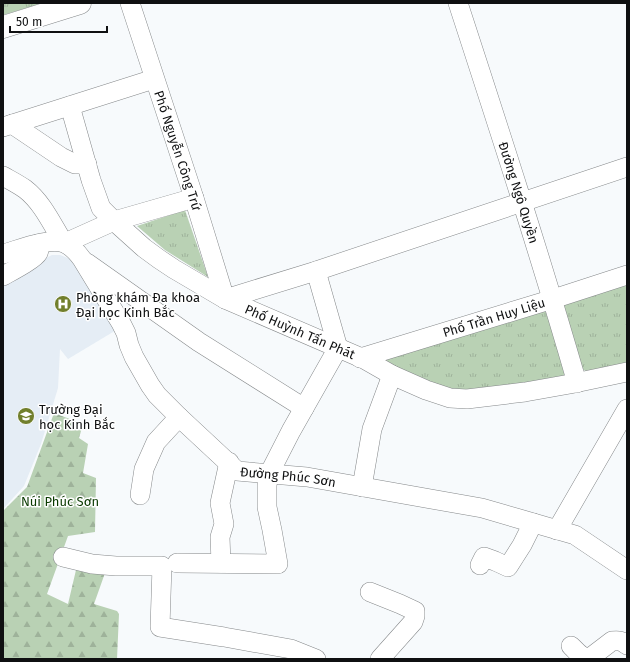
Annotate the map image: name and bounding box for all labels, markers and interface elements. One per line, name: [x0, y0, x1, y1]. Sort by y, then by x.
scale bar: [10, 8, 107, 34]
text: 50 m: [16, 15, 42, 29]
street label: Phố Nguyễn Công Trứ: [151, 89, 204, 212]
street label: Đường Ngô Quyền: [495, 140, 542, 245]
place label: Phòng khám Đa khoa Đại học Kinh Bắc: [76, 290, 200, 320]
hospital icon: Phòng khám Đa khoa Đại học Kinh Bắc: [53, 294, 73, 314]
street label: Phố Trần Huy Liệu: [441, 295, 547, 340]
street label: Phố Huỳnh Tấn Phát: [243, 302, 358, 362]
place label: Trường Đại học Kinh Bắc: [39, 402, 115, 432]
school or university icon: Trường Đại học Kinh Bắc: [16, 406, 36, 426]
street label: Đường Phúc Sơn: [240, 464, 337, 490]
park label: Núi Phúc Sơn: [21, 494, 99, 509]

